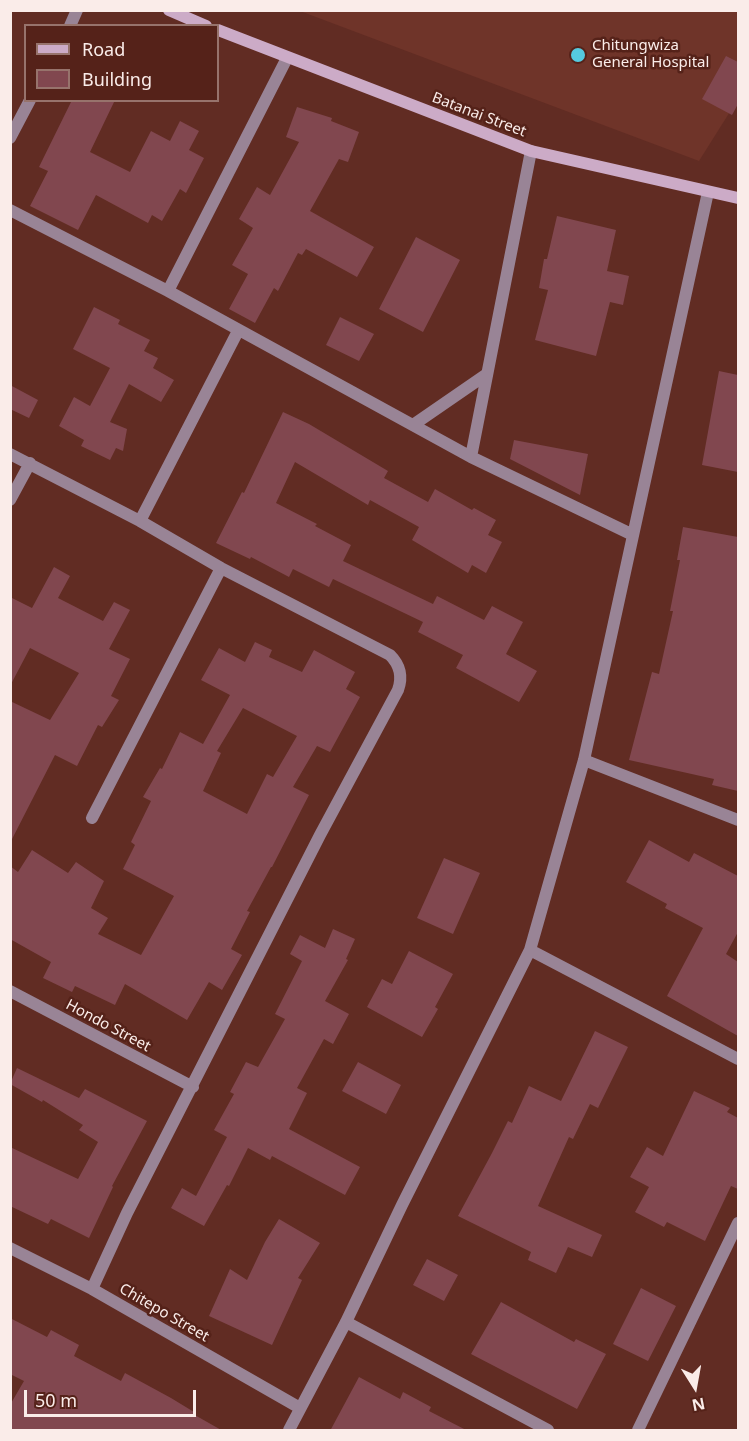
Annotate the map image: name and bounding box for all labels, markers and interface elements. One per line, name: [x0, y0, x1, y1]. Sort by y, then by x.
legend: [24, 24, 219, 102]
text: Road: [82, 37, 125, 61]
place label: Chitungwiza General Hospital: [592, 37, 709, 72]
marker: Chitungwiza General Hospital: [569, 46, 587, 64]
text: Building: [82, 67, 152, 91]
street label: Batanai Street: [429, 89, 529, 141]
street label: Hondo Street: [62, 996, 154, 1056]
street label: Chitepo Street: [116, 1280, 212, 1346]
north arrow: [665, 1357, 725, 1417]
scale bar: [27, 1378, 200, 1416]
text: 50 m: [35, 1388, 77, 1412]
text: N: [690, 1393, 707, 1417]

